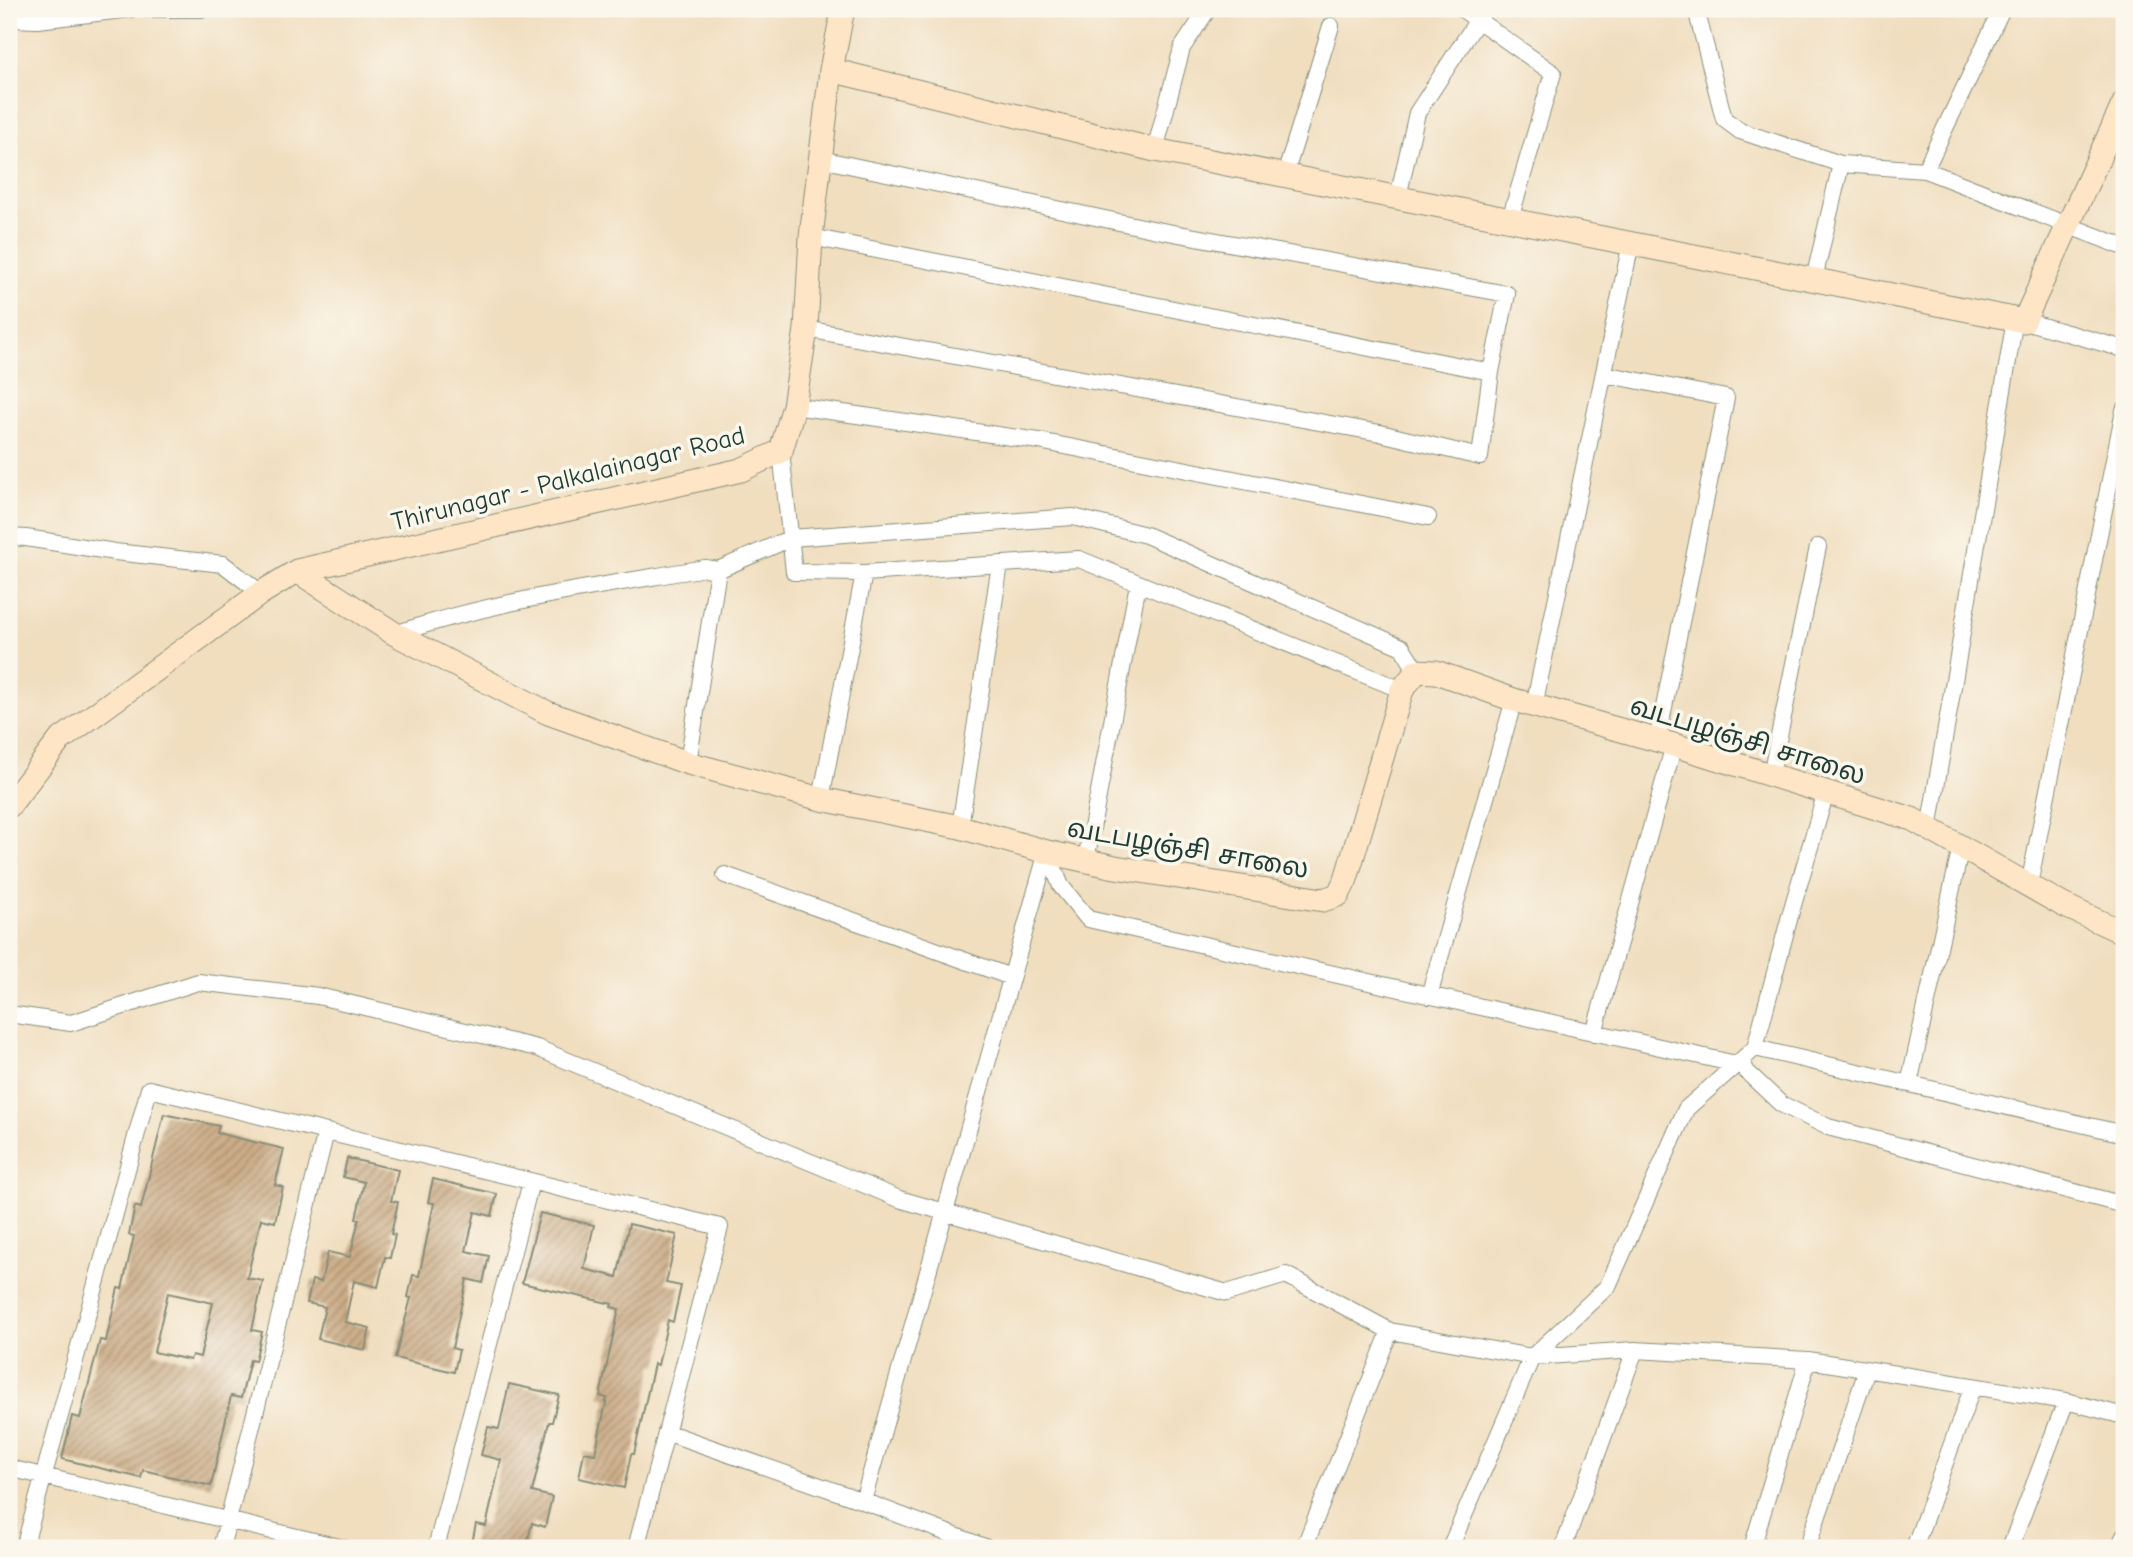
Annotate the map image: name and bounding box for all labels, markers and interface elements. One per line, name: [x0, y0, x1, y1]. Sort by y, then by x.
street label: Thirunagar - Palkalainagar Road: [388, 420, 748, 537]
street label: வடபழஞ்சி சாலை: [1626, 691, 1869, 792]
street label: வடபழஞ்சி சாலை: [1065, 813, 1311, 886]

